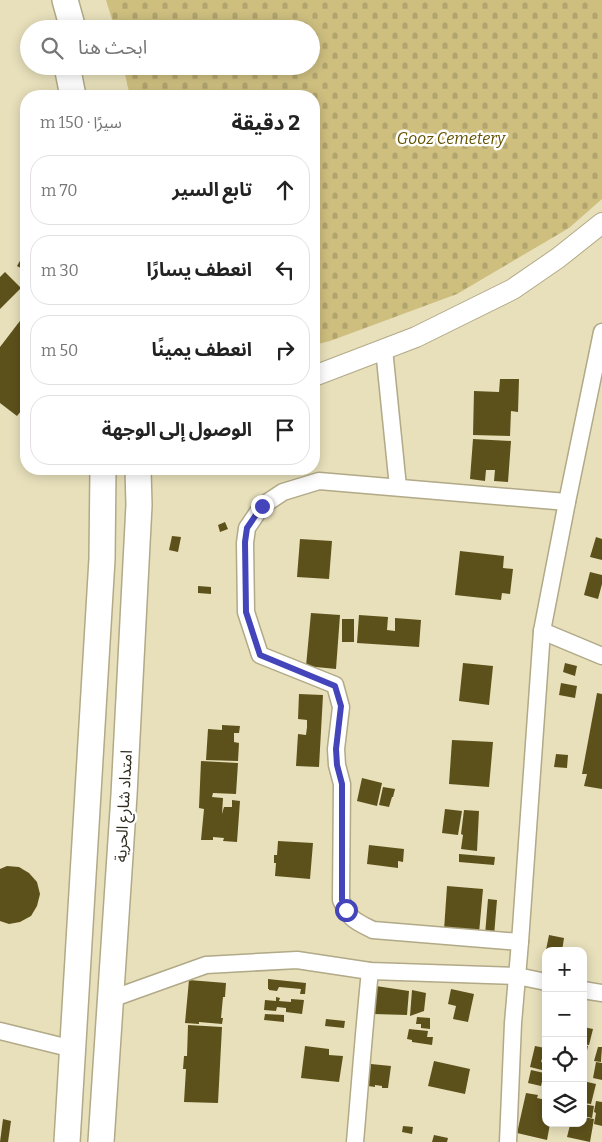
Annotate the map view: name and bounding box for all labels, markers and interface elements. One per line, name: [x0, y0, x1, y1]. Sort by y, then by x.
search box: [20, 20, 320, 75]
icon: search: [38, 34, 66, 62]
text: ابحث هنا: [78, 36, 147, 59]
text: 2 دقيقة: [232, 110, 300, 136]
text: سيرًا · 150 m: [40, 113, 122, 132]
park label: Gooz Cemetery: [397, 129, 506, 148]
icon: ahead: [271, 176, 299, 204]
text: تابع السير: [172, 178, 252, 201]
text: 70 m: [41, 181, 77, 200]
icon: left: [271, 256, 299, 284]
text: انعطف يسارًا: [147, 258, 252, 281]
text: 30 m: [41, 261, 79, 280]
icon: right: [271, 336, 299, 364]
text: انعطف يمينًا: [151, 338, 252, 361]
text: 50 m: [41, 341, 78, 360]
icon: arrive: [271, 416, 299, 444]
text: الوصول إلى الوجهة: [102, 418, 252, 441]
route end: [251, 495, 274, 518]
street label: امتداد شارع الحرية: [111, 749, 139, 863]
route start: [335, 899, 358, 922]
map controls: [542, 947, 587, 1127]
button: +: [542, 947, 587, 992]
button: −: [542, 992, 587, 1037]
button: locate: [542, 1037, 587, 1082]
button: layers: [542, 1082, 587, 1127]

